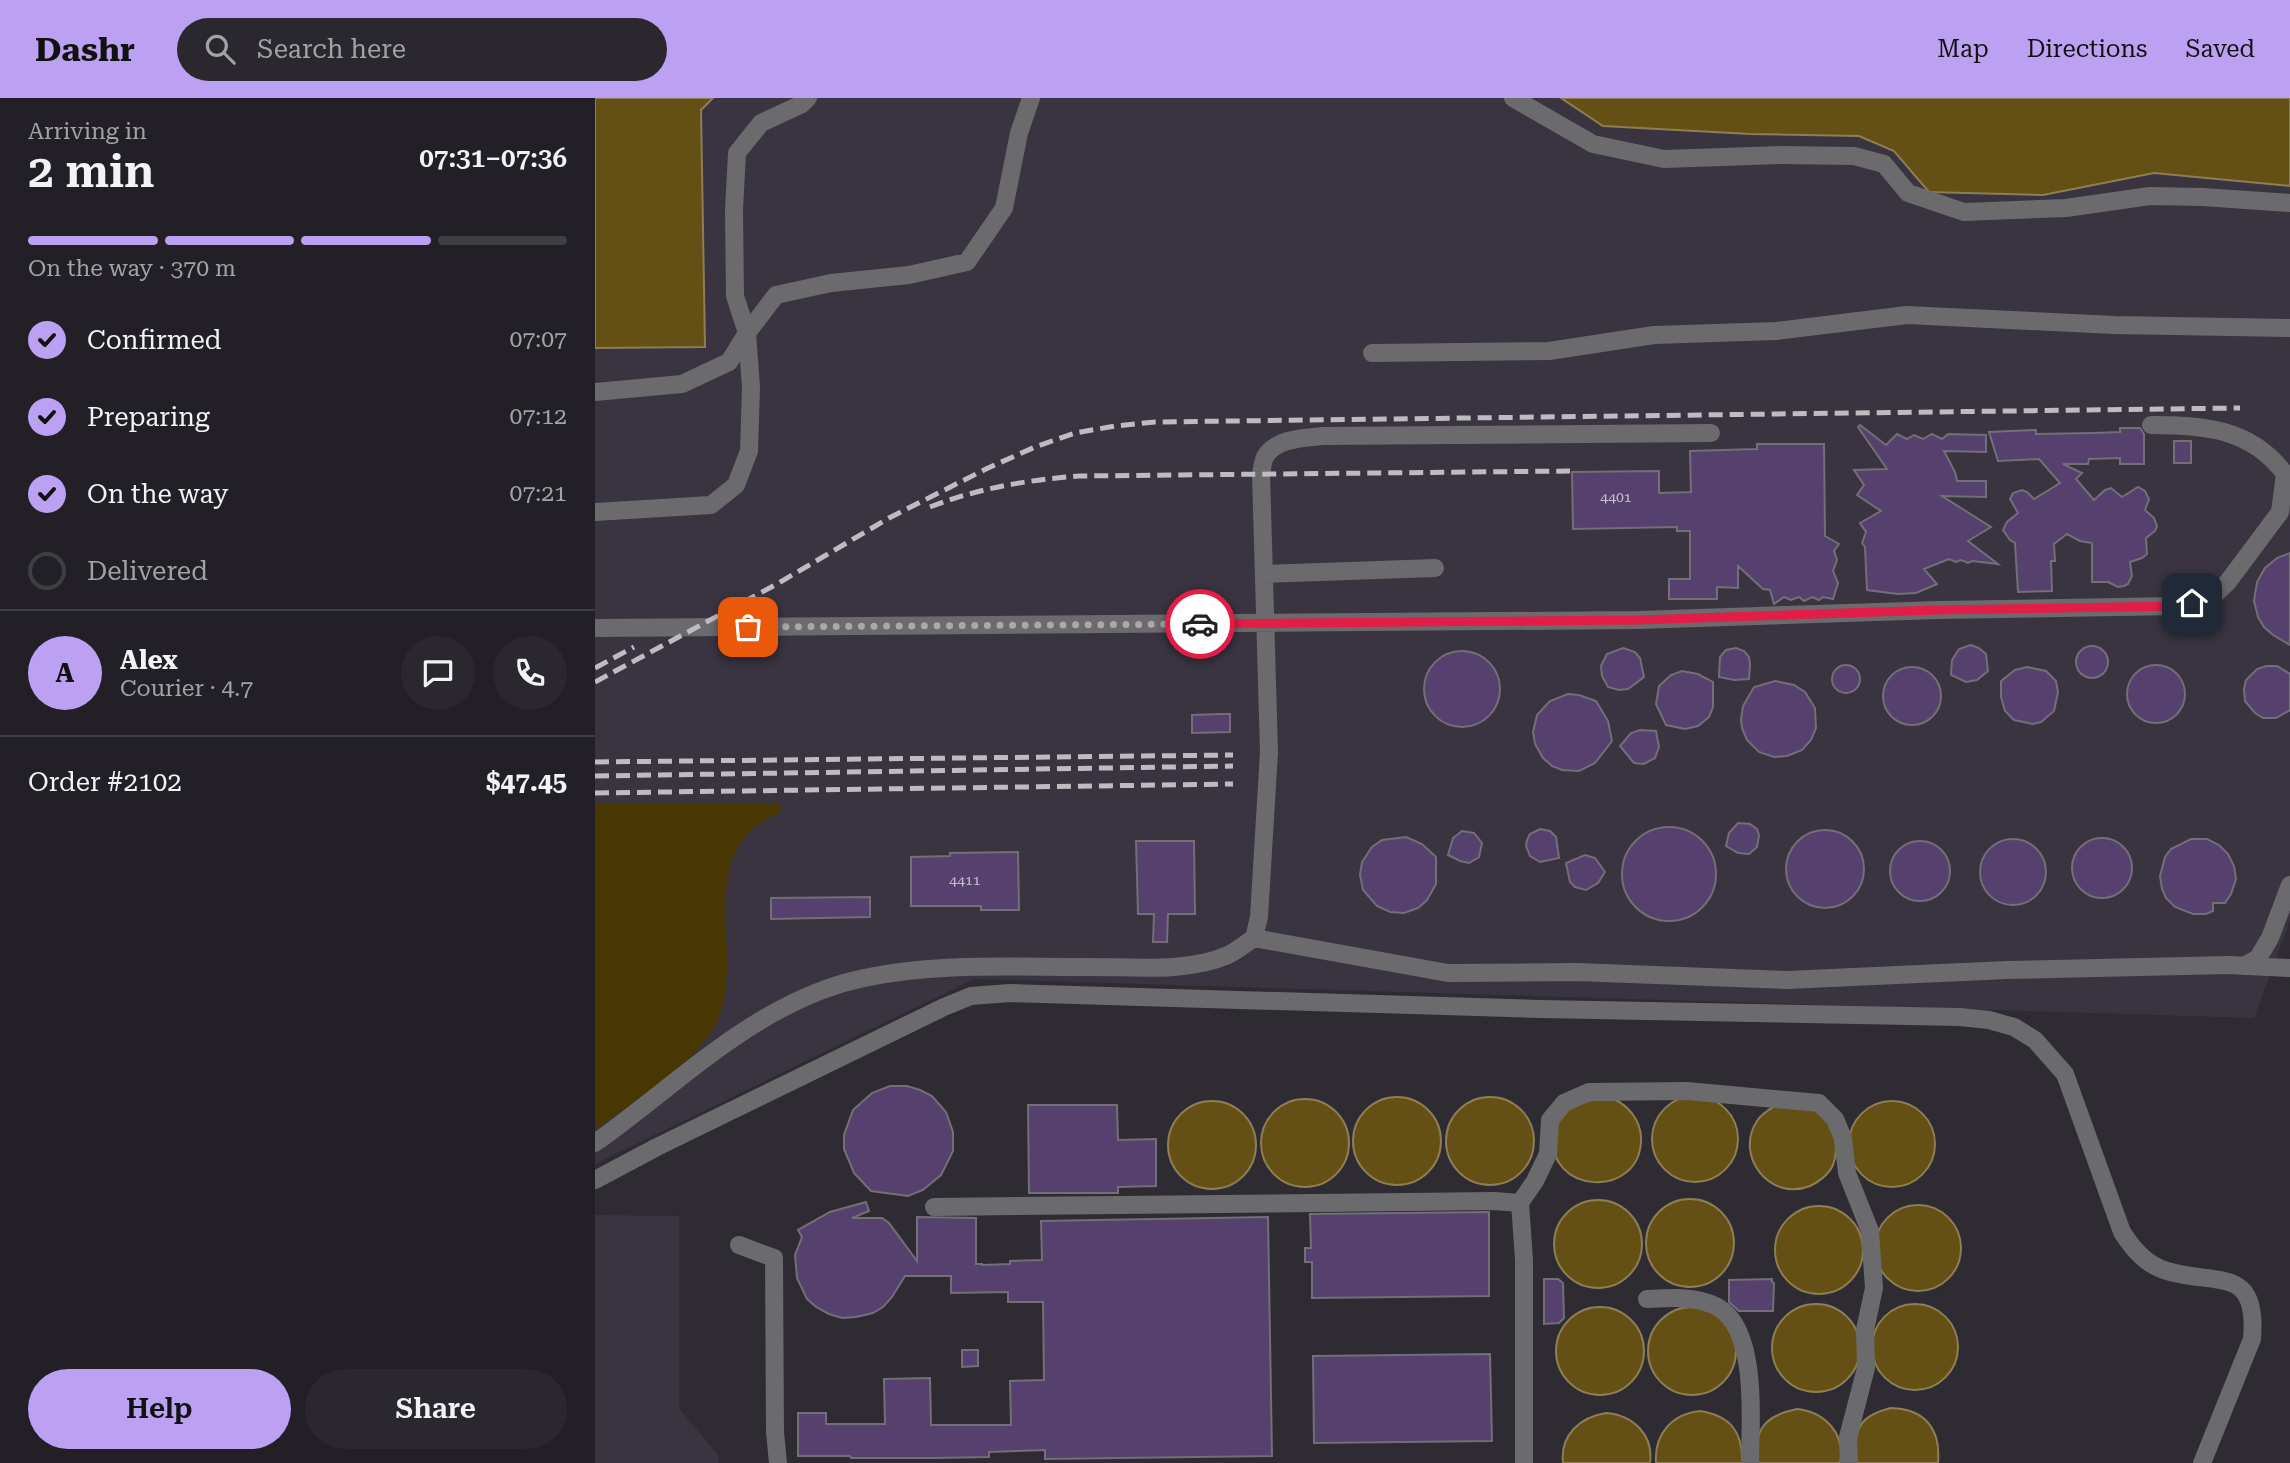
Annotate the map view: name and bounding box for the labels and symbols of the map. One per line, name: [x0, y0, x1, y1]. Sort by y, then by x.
house number: 4401: [1600, 489, 1632, 505]
pin: [2162, 573, 2222, 633]
courier: [1165, 589, 1235, 659]
pin: [718, 597, 778, 657]
house number: 4411: [949, 872, 981, 888]

